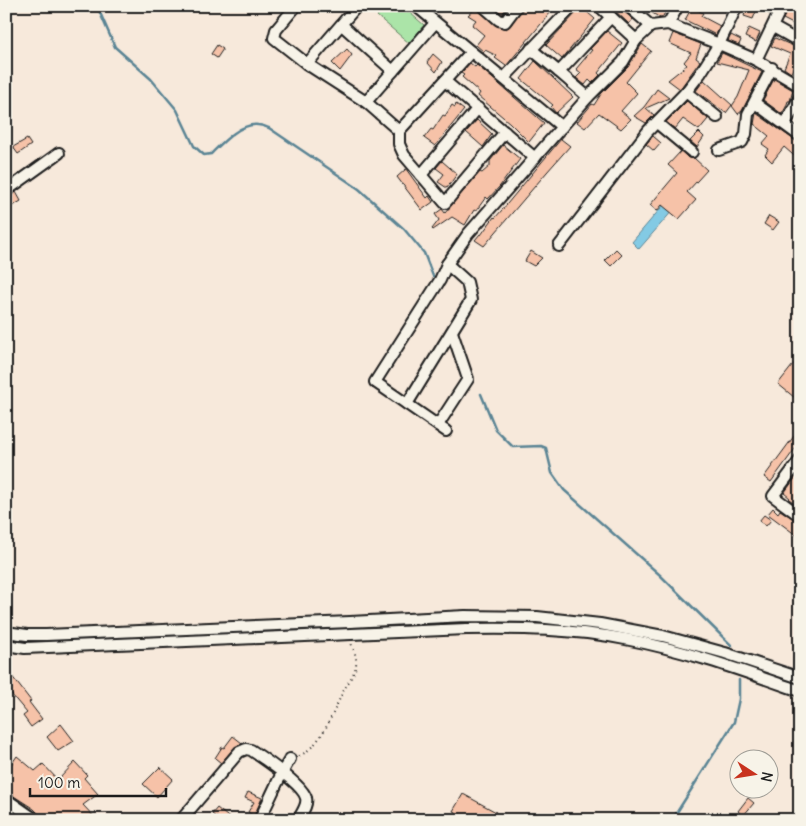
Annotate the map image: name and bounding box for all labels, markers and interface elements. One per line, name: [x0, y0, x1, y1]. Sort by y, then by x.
north arrow: [728, 748, 778, 798]
scale bar: [30, 766, 166, 798]
text: N: [757, 770, 777, 783]
text: 100 m: [38, 773, 80, 792]

